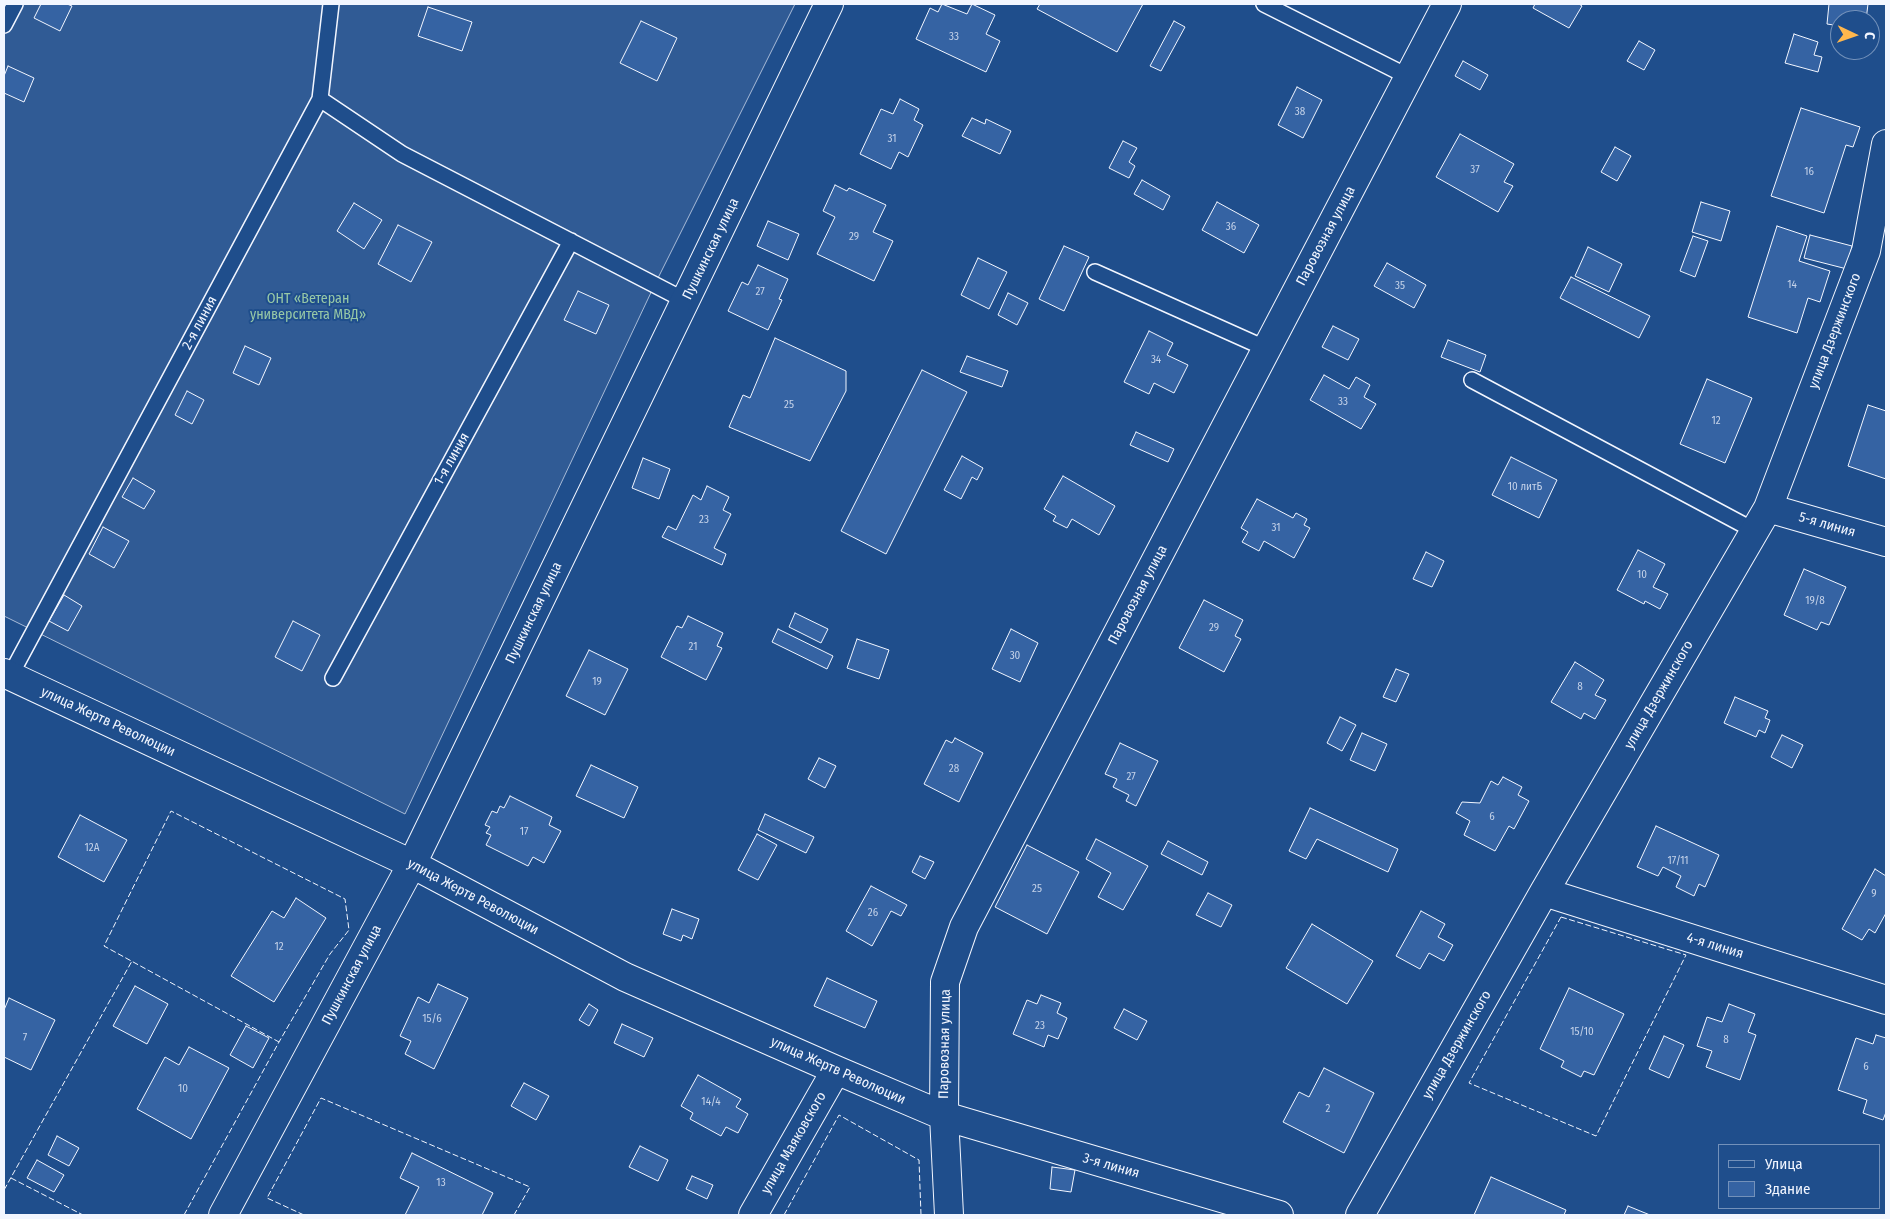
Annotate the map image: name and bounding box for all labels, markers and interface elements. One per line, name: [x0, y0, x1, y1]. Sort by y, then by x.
north arrow: [1830, 10, 1880, 60]
house number: 33: [949, 30, 959, 44]
text: С: [1861, 32, 1878, 40]
house number: 38: [1295, 105, 1305, 119]
house number: 31: [888, 132, 896, 146]
house number: 37: [1470, 163, 1480, 177]
house number: 16: [1804, 165, 1814, 179]
street label: Паровозная улица: [1293, 184, 1359, 288]
street label: Пушкинская улица: [679, 196, 743, 302]
house number: 36: [1226, 220, 1236, 234]
house number: 29: [849, 230, 859, 244]
street label: улица Дзержинского: [1805, 271, 1865, 391]
house number: 14: [1787, 278, 1797, 292]
house number: 35: [1395, 279, 1405, 293]
house number: 27: [755, 285, 765, 299]
park label: ОНТ «Ветеран университета МВД»: [250, 291, 366, 324]
street label: 2-я линия: [179, 293, 221, 353]
house number: 34: [1151, 353, 1161, 367]
house number: 33: [1338, 395, 1348, 409]
house number: 25: [784, 398, 794, 412]
house number: 12: [1711, 414, 1721, 428]
street label: 1-я линия: [431, 430, 473, 488]
house number: 10 литБ: [1508, 480, 1542, 494]
street label: 5-я линия: [1797, 509, 1857, 541]
house number: 23: [699, 513, 709, 527]
house number: 31: [1272, 521, 1280, 535]
street label: Паровозная улица: [1105, 543, 1171, 647]
street label: Пушкинская улица: [502, 560, 566, 666]
house number: 10: [1637, 568, 1647, 582]
house number: 19/8: [1805, 594, 1825, 608]
house number: 29: [1209, 621, 1219, 635]
street label: улица Дзержинского: [1621, 638, 1697, 752]
house number: 21: [689, 640, 697, 654]
house number: 30: [1010, 649, 1020, 663]
house number: 19: [592, 675, 602, 689]
house number: 8: [1577, 680, 1583, 694]
street label: улица Жертв Революции: [38, 683, 178, 761]
house number: 28: [949, 762, 959, 776]
house number: 27: [1126, 770, 1136, 784]
house number: 6: [1489, 810, 1495, 824]
house number: 17: [520, 825, 528, 839]
house number: 12А: [85, 841, 99, 855]
house number: 17/11: [1667, 854, 1689, 868]
street label: улица Жертв Революции: [405, 855, 541, 939]
house number: 25: [1032, 882, 1042, 896]
house number: 9: [1871, 887, 1877, 901]
house number: 26: [868, 906, 878, 920]
street label: Пушкинская улица: [319, 922, 385, 1028]
street label: 4-я линия: [1685, 929, 1745, 963]
house number: 12: [274, 940, 284, 954]
street label: улица Дзержинского: [1419, 988, 1495, 1102]
street label: Паровозная улица: [936, 989, 954, 1099]
house number: 15/6: [422, 1012, 442, 1026]
house number: 23: [1035, 1019, 1045, 1033]
house number: 15/10: [1570, 1025, 1594, 1039]
house number: 7: [23, 1031, 27, 1045]
house number: 8: [1723, 1033, 1729, 1047]
street label: улица Жертв Революции: [768, 1034, 908, 1108]
house number: 6: [1863, 1060, 1869, 1074]
house number: 10: [178, 1082, 188, 1096]
street label: улица Маяковского: [758, 1089, 830, 1197]
house number: 14/4: [701, 1095, 721, 1109]
house number: 2: [1326, 1102, 1330, 1116]
legend: [1718, 1144, 1880, 1209]
street label: 3-я линия: [1081, 1150, 1141, 1182]
text: Улица: [1765, 1155, 1803, 1173]
house number: 13: [436, 1176, 446, 1190]
text: Здание: [1765, 1180, 1811, 1198]

